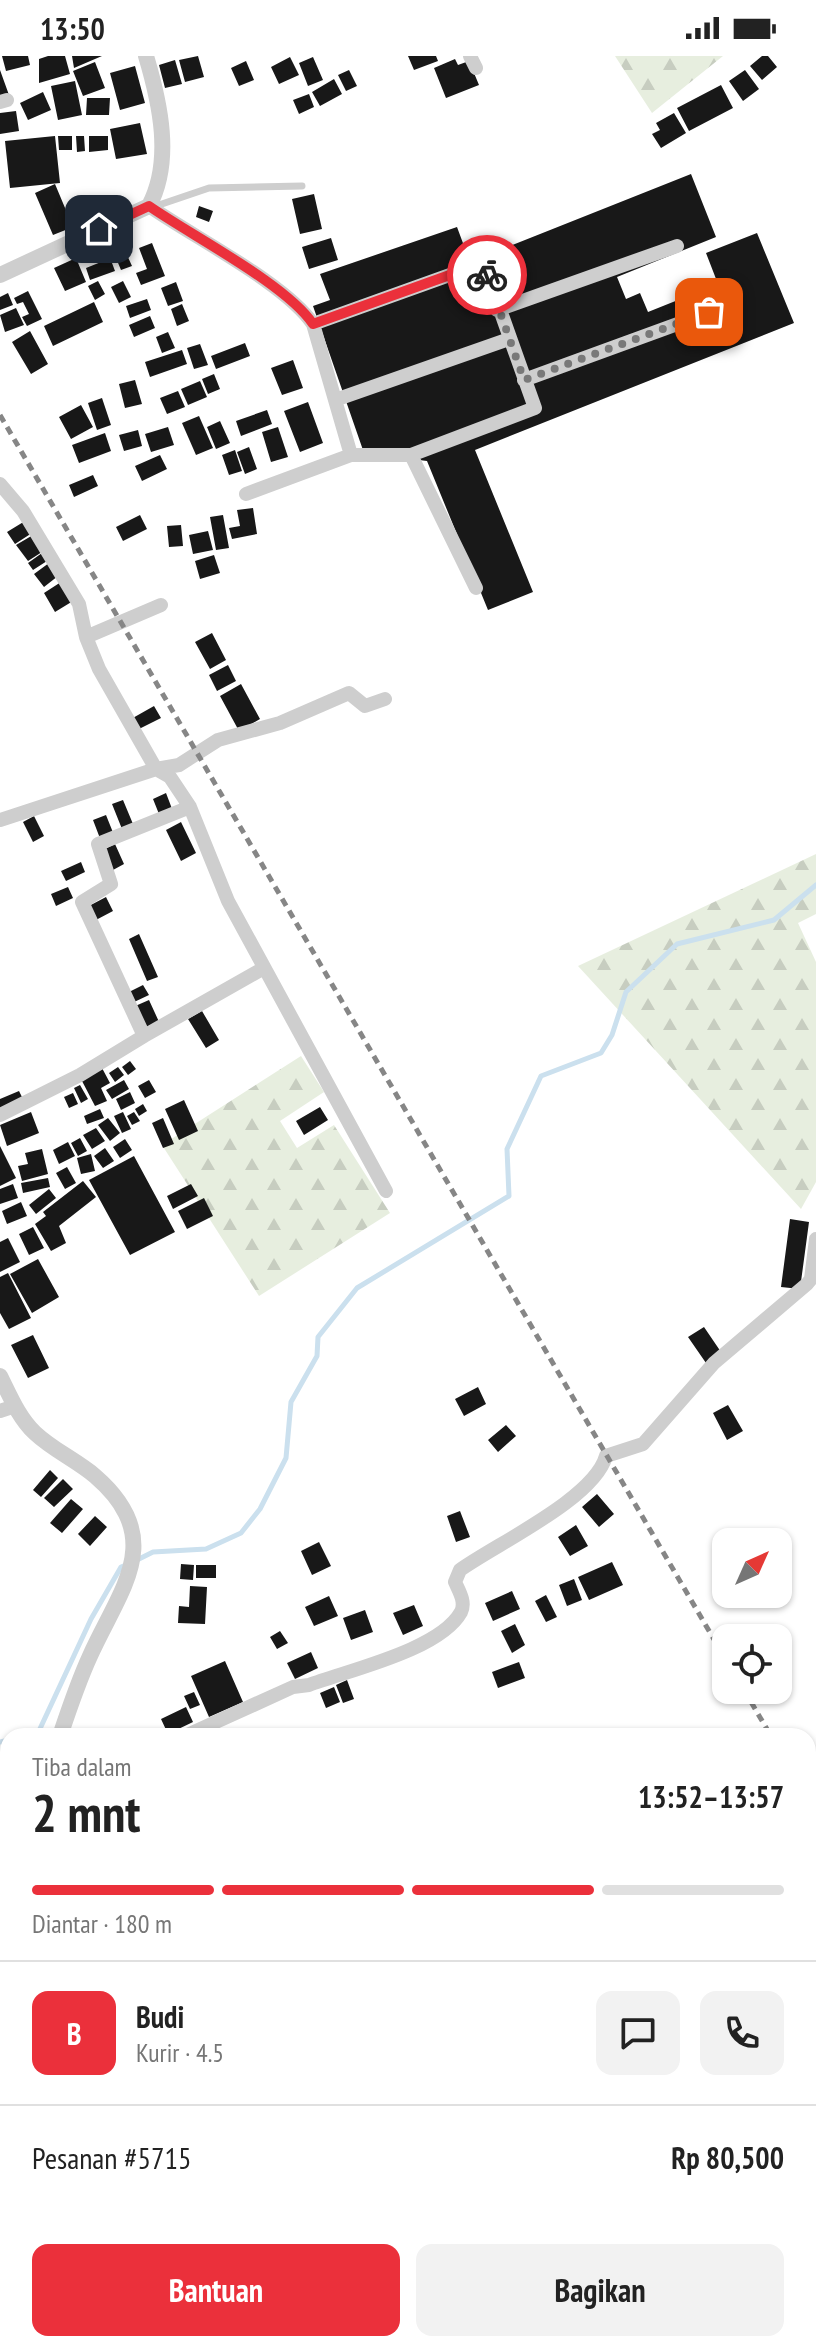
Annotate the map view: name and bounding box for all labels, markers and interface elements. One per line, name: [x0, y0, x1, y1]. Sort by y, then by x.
text: 13:50: [40, 9, 105, 48]
pin: [65, 195, 133, 263]
icon: home: [77, 207, 121, 251]
courier: [447, 235, 527, 315]
icon: bike: [465, 253, 509, 297]
pin: [675, 278, 743, 346]
icon: bag: [687, 290, 731, 334]
north arrow: [712, 1528, 792, 1608]
map controls: [712, 1528, 792, 1704]
button: locate: [712, 1624, 792, 1704]
text: Tiba dalam: [32, 1750, 132, 1783]
text: 13:52–13:57: [638, 1777, 784, 1816]
text: 2 mnt: [32, 1779, 140, 1846]
text: Diantar · 180 m: [32, 1907, 172, 1940]
button: chat: [596, 1991, 680, 2075]
button: phone: [700, 1991, 784, 2075]
text: Budi: [136, 1997, 184, 2036]
text: B: [67, 2014, 81, 2053]
text: Kurir · 4.5: [136, 2036, 224, 2069]
text: Pesanan #5715: [32, 2138, 191, 2177]
text: Rp 80,500: [671, 2138, 784, 2177]
button: Bantuan: [32, 2244, 400, 2336]
button: Bagikan: [416, 2244, 784, 2336]

